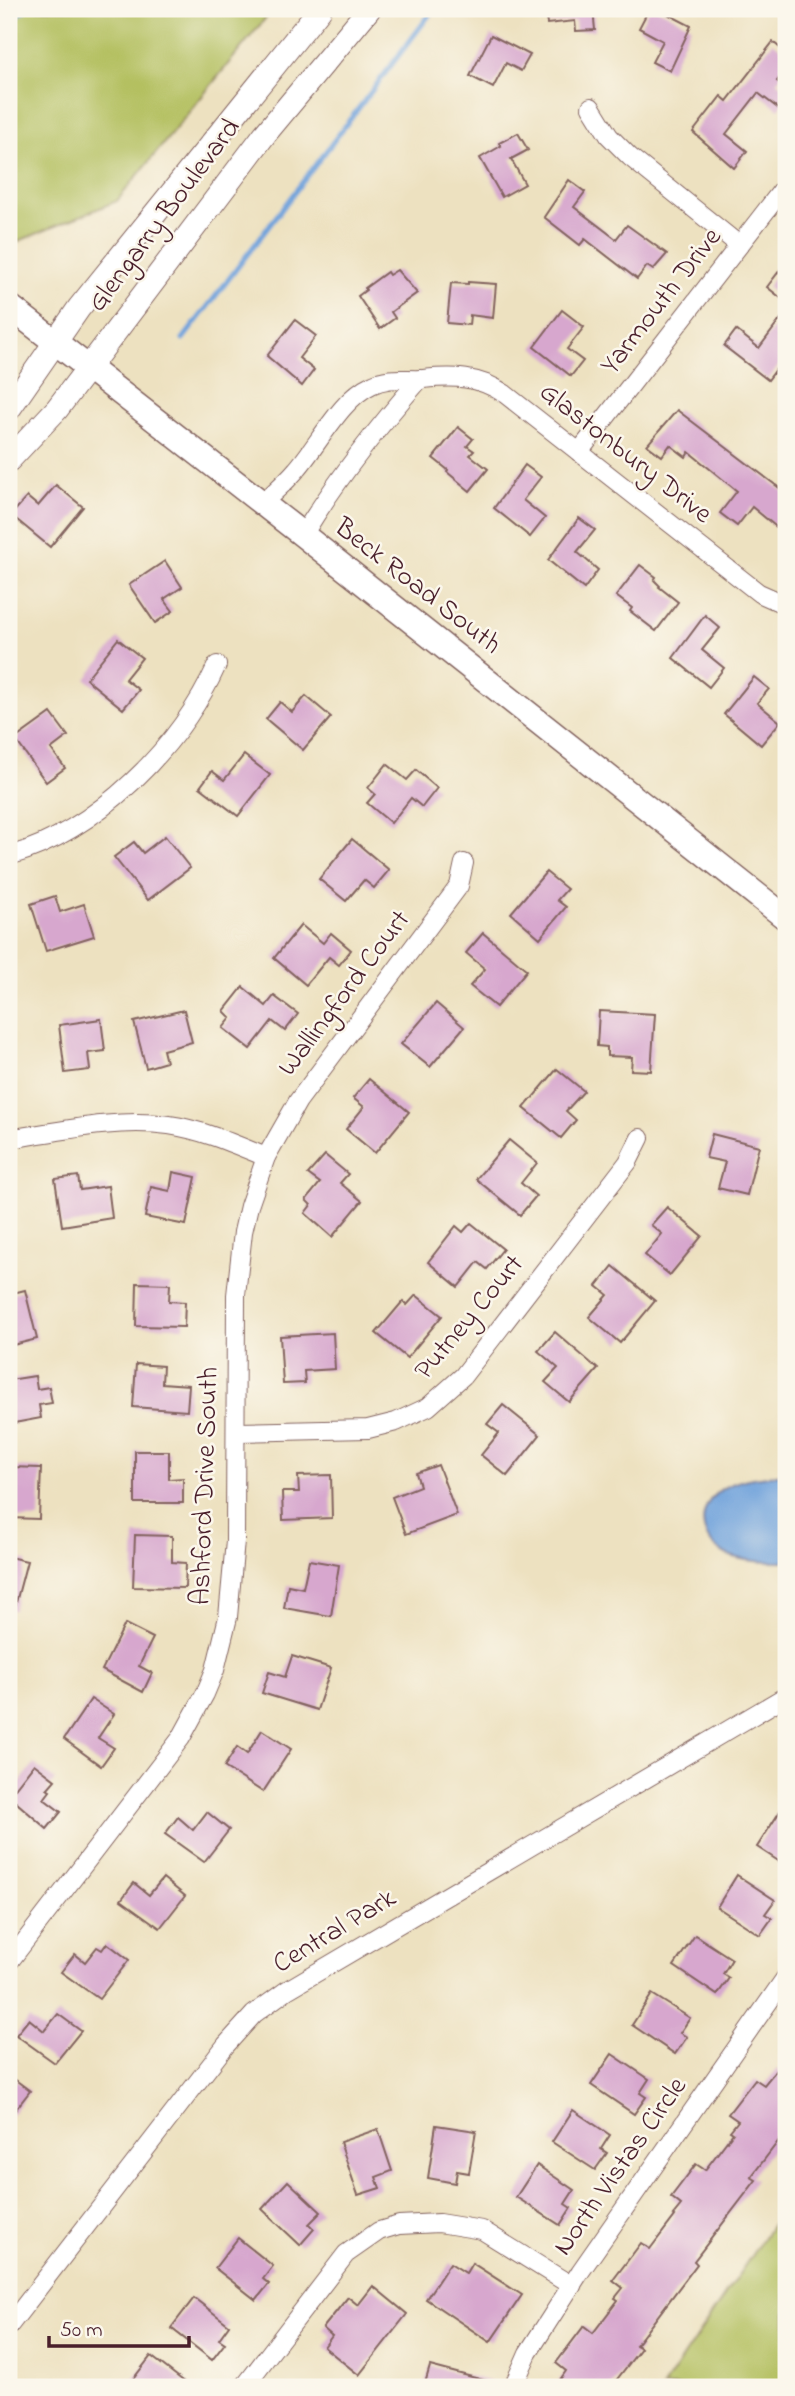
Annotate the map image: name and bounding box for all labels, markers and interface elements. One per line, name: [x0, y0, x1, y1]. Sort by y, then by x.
street label: Glengarry Boulevard: [78, 110, 252, 321]
street label: Yarmouth Drive: [591, 219, 733, 384]
street label: Glastonbury Drive: [530, 373, 721, 535]
street label: Beck Road South: [324, 508, 509, 665]
street label: Wallingford Court: [269, 902, 421, 1086]
street label: Putney Court: [405, 1246, 535, 1390]
street label: Ashford Drive South: [181, 1366, 231, 1606]
street label: Central Park: [266, 1879, 405, 1985]
street label: North Vistas Circle: [544, 2069, 698, 2265]
scale bar: [49, 2305, 189, 2349]
text: 50 m: [60, 2316, 103, 2346]

